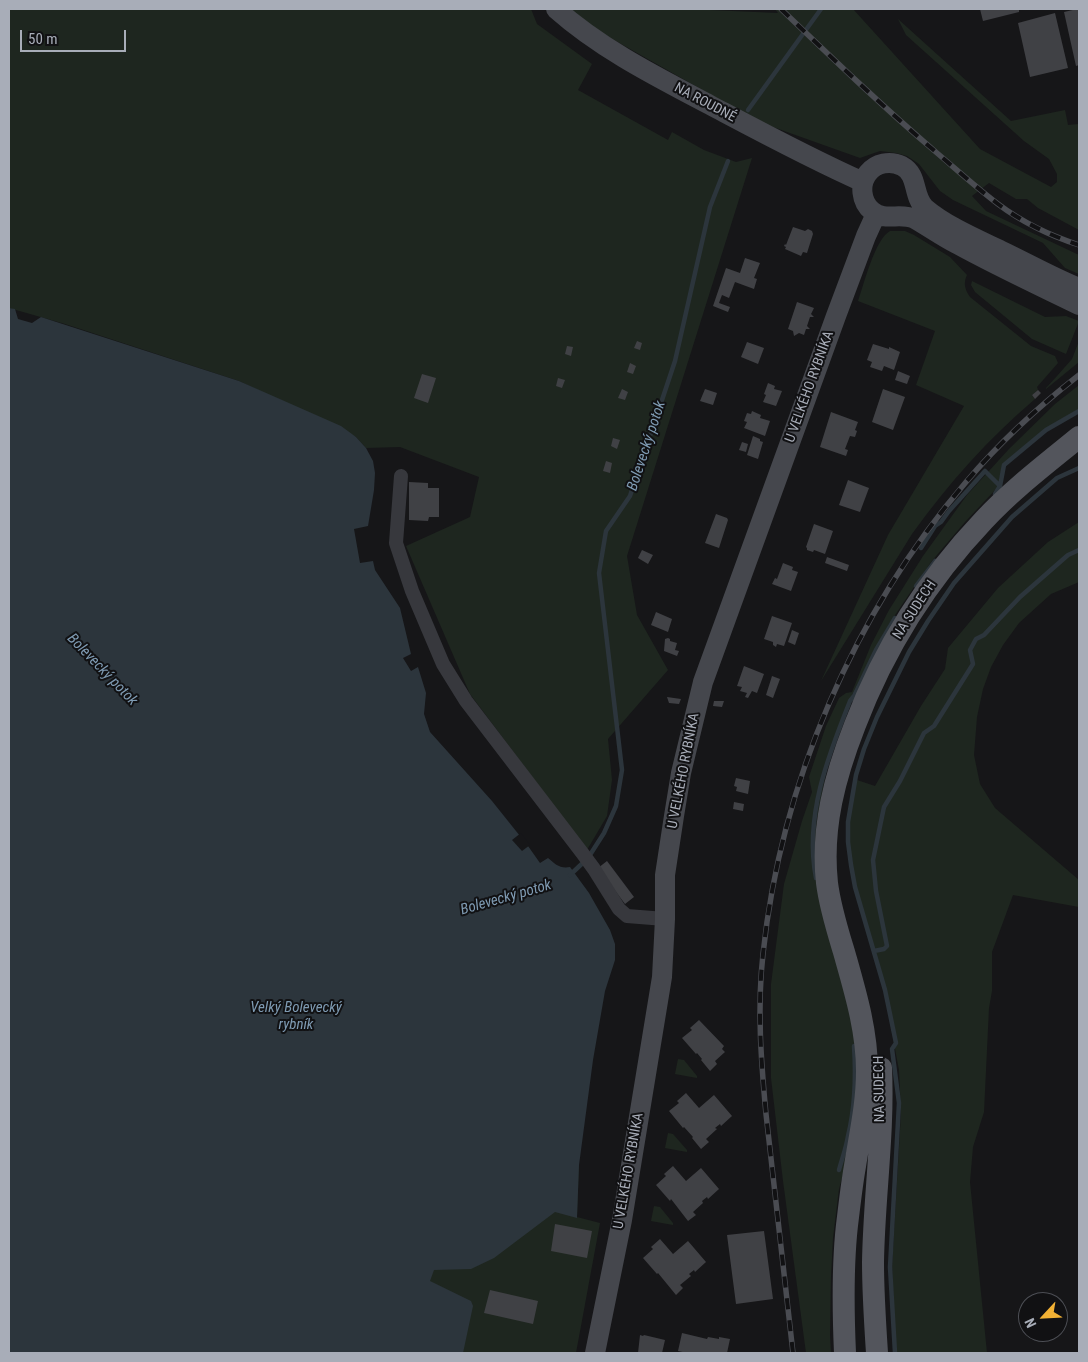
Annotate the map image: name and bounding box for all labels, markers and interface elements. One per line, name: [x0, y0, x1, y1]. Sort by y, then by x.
scale bar: [22, 20, 129, 52]
text: 50 m: [28, 30, 58, 48]
street label: NA ROUDNÉ: [671, 80, 739, 126]
street label: U VELKÉHO RYBNÍKA: [782, 329, 838, 445]
water label: Bolevecký potok: [624, 399, 670, 493]
street label: NA SUDECH: [890, 577, 940, 643]
water label: Bolevecký potok: [63, 630, 141, 710]
street label: U VELKÉHO RYBNÍKA: [665, 712, 703, 830]
water label: Bolevecký potok: [459, 876, 553, 920]
water label: Velký Bolevecký rybník: [250, 999, 342, 1034]
street label: NA SUDECH: [871, 1055, 889, 1123]
street label: U VELKÉHO RYBNÍKA: [611, 1112, 647, 1230]
north arrow: [1018, 1292, 1068, 1342]
text: N: [1021, 1316, 1039, 1330]

